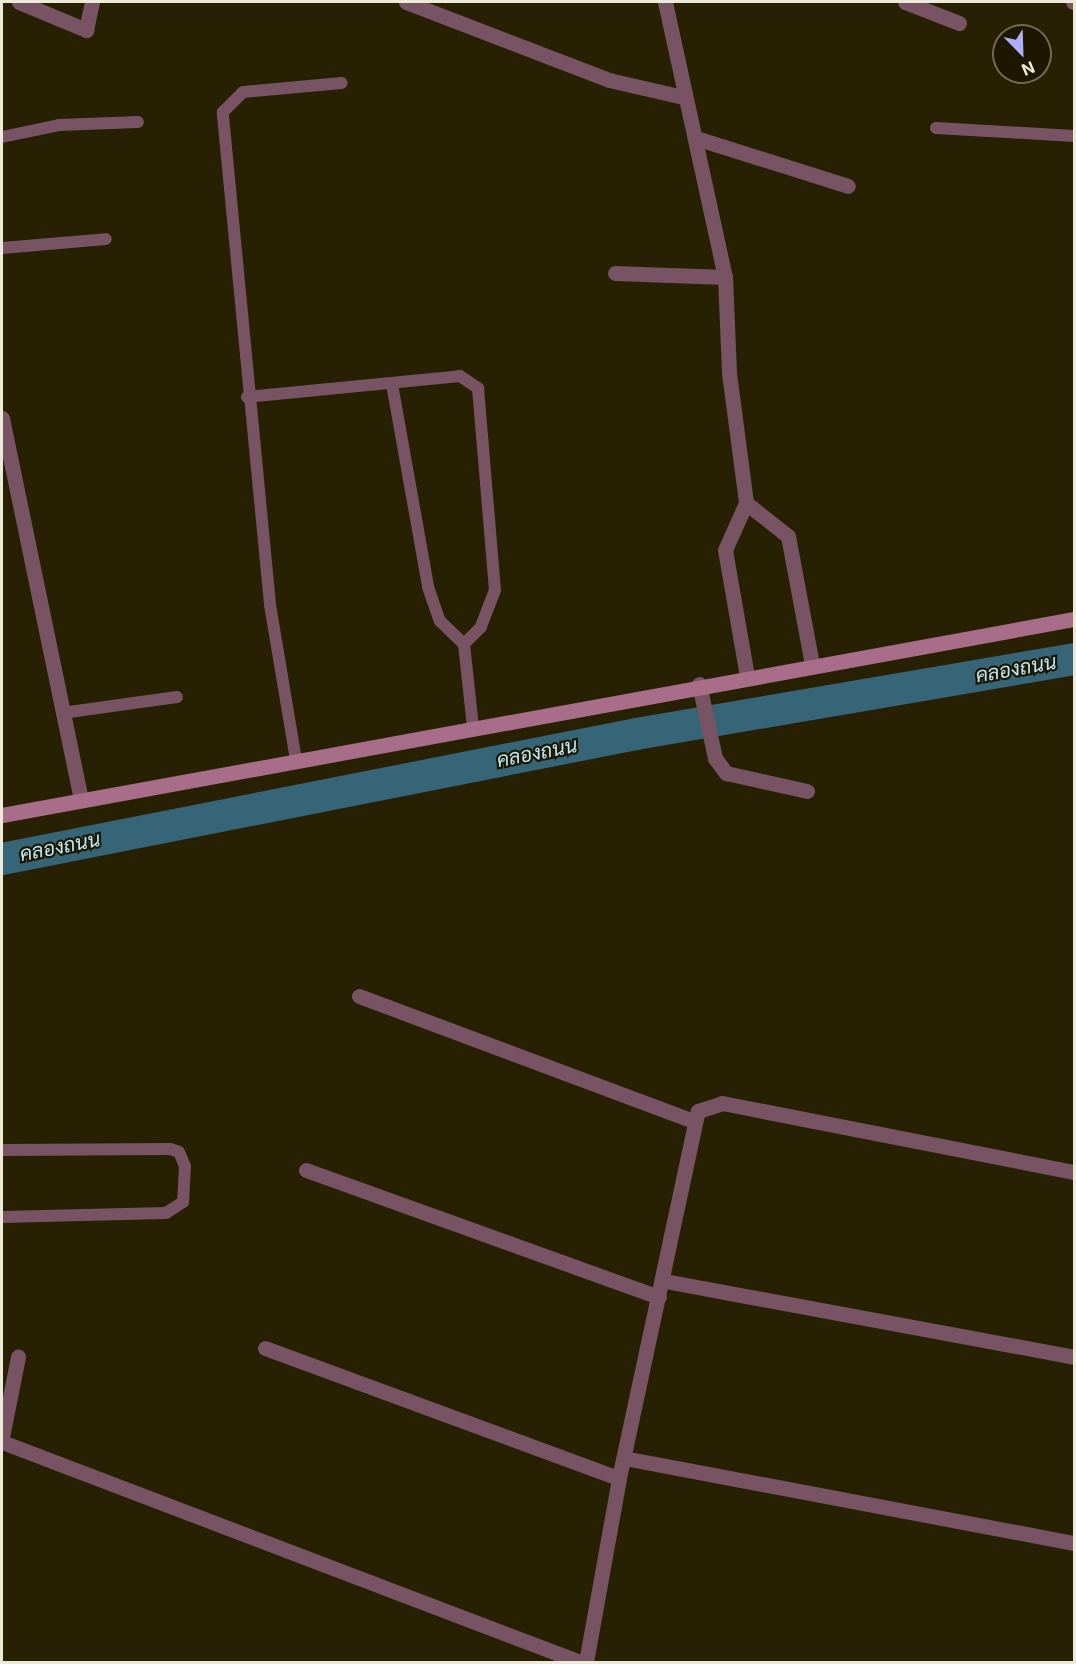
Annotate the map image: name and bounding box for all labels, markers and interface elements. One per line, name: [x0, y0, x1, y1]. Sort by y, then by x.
north arrow: [992, 24, 1052, 84]
text: N: [1019, 57, 1038, 80]
water label: คลองถนน: [974, 650, 1058, 688]
water label: คลองถนน: [495, 733, 579, 773]
water label: คลองถนน: [18, 827, 102, 867]

